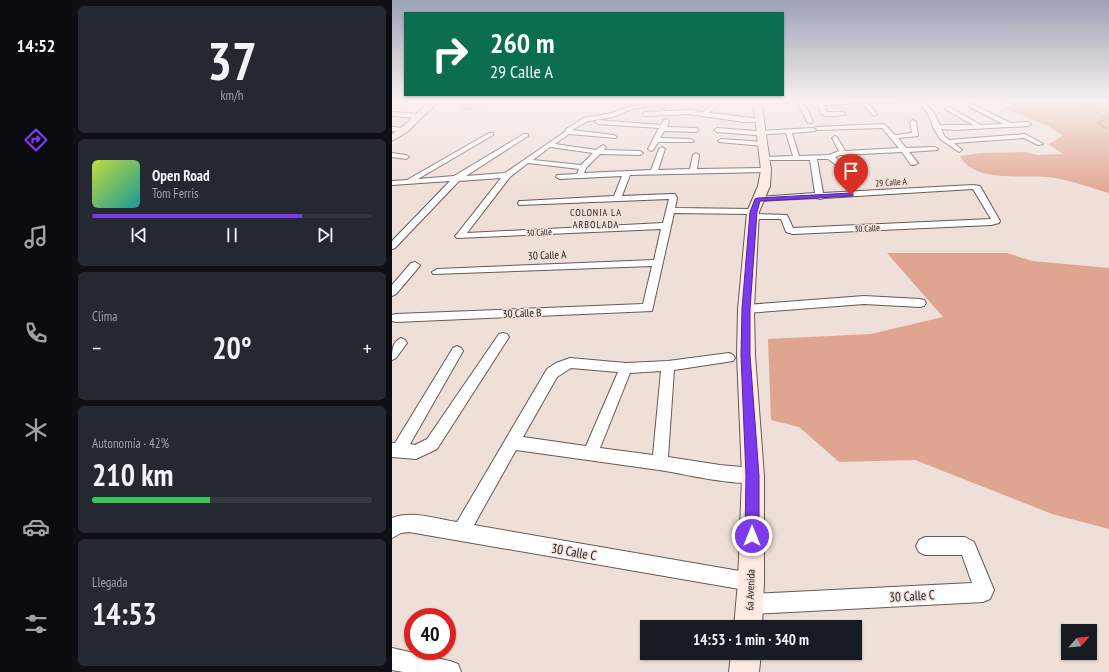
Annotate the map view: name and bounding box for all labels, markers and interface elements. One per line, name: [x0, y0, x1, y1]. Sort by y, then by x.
text: 260 m: [490, 24, 554, 61]
text: 37: [207, 27, 257, 94]
icon: right: [424, 28, 476, 80]
text: 14:52: [17, 34, 55, 57]
text: 29 Calle A: [490, 60, 553, 83]
text: km/h: [220, 87, 244, 104]
icon: directions: [22, 126, 50, 154]
pin: [834, 154, 868, 195]
icon: arrive: [840, 160, 862, 182]
text: Open Road: [152, 166, 210, 185]
street label: 29 Calle A: [875, 175, 908, 189]
text: Tom Ferris: [152, 185, 198, 202]
district label: COLONIA LA ARBOLADA: [570, 206, 622, 231]
street label: 30 Calle: [854, 222, 880, 234]
icon: music: [22, 223, 50, 251]
icon: previous: [128, 224, 150, 246]
icon: pause: [221, 224, 243, 246]
icon: next: [314, 224, 336, 246]
street label: 30 Calle: [526, 226, 552, 238]
street label: 30 Calle A: [528, 247, 567, 263]
street label: 30 Calle B: [502, 305, 542, 321]
text: Clima: [92, 308, 117, 325]
icon: phone: [22, 319, 50, 347]
text: 20°: [212, 328, 252, 367]
text: −: [92, 334, 101, 362]
text: +: [363, 334, 372, 362]
icon: climate: [22, 416, 50, 444]
text: Autonomía · 42%: [92, 435, 169, 452]
text: 210 km: [92, 455, 173, 494]
icon: car: [22, 513, 50, 541]
position arrow: [731, 515, 773, 557]
street label: 30 Calle C: [550, 540, 598, 564]
street label: 6a Avenida: [742, 569, 758, 611]
text: Llegada: [92, 574, 127, 591]
street label: 30 Calle C: [889, 586, 935, 606]
text: 14:53: [92, 594, 157, 633]
speed limit sign: 40: [404, 608, 456, 660]
icon: filters: [22, 610, 50, 638]
north arrow: [1061, 624, 1097, 660]
map controls: [1061, 624, 1097, 660]
text: 14:53 · 1 min · 340 m: [693, 630, 809, 649]

